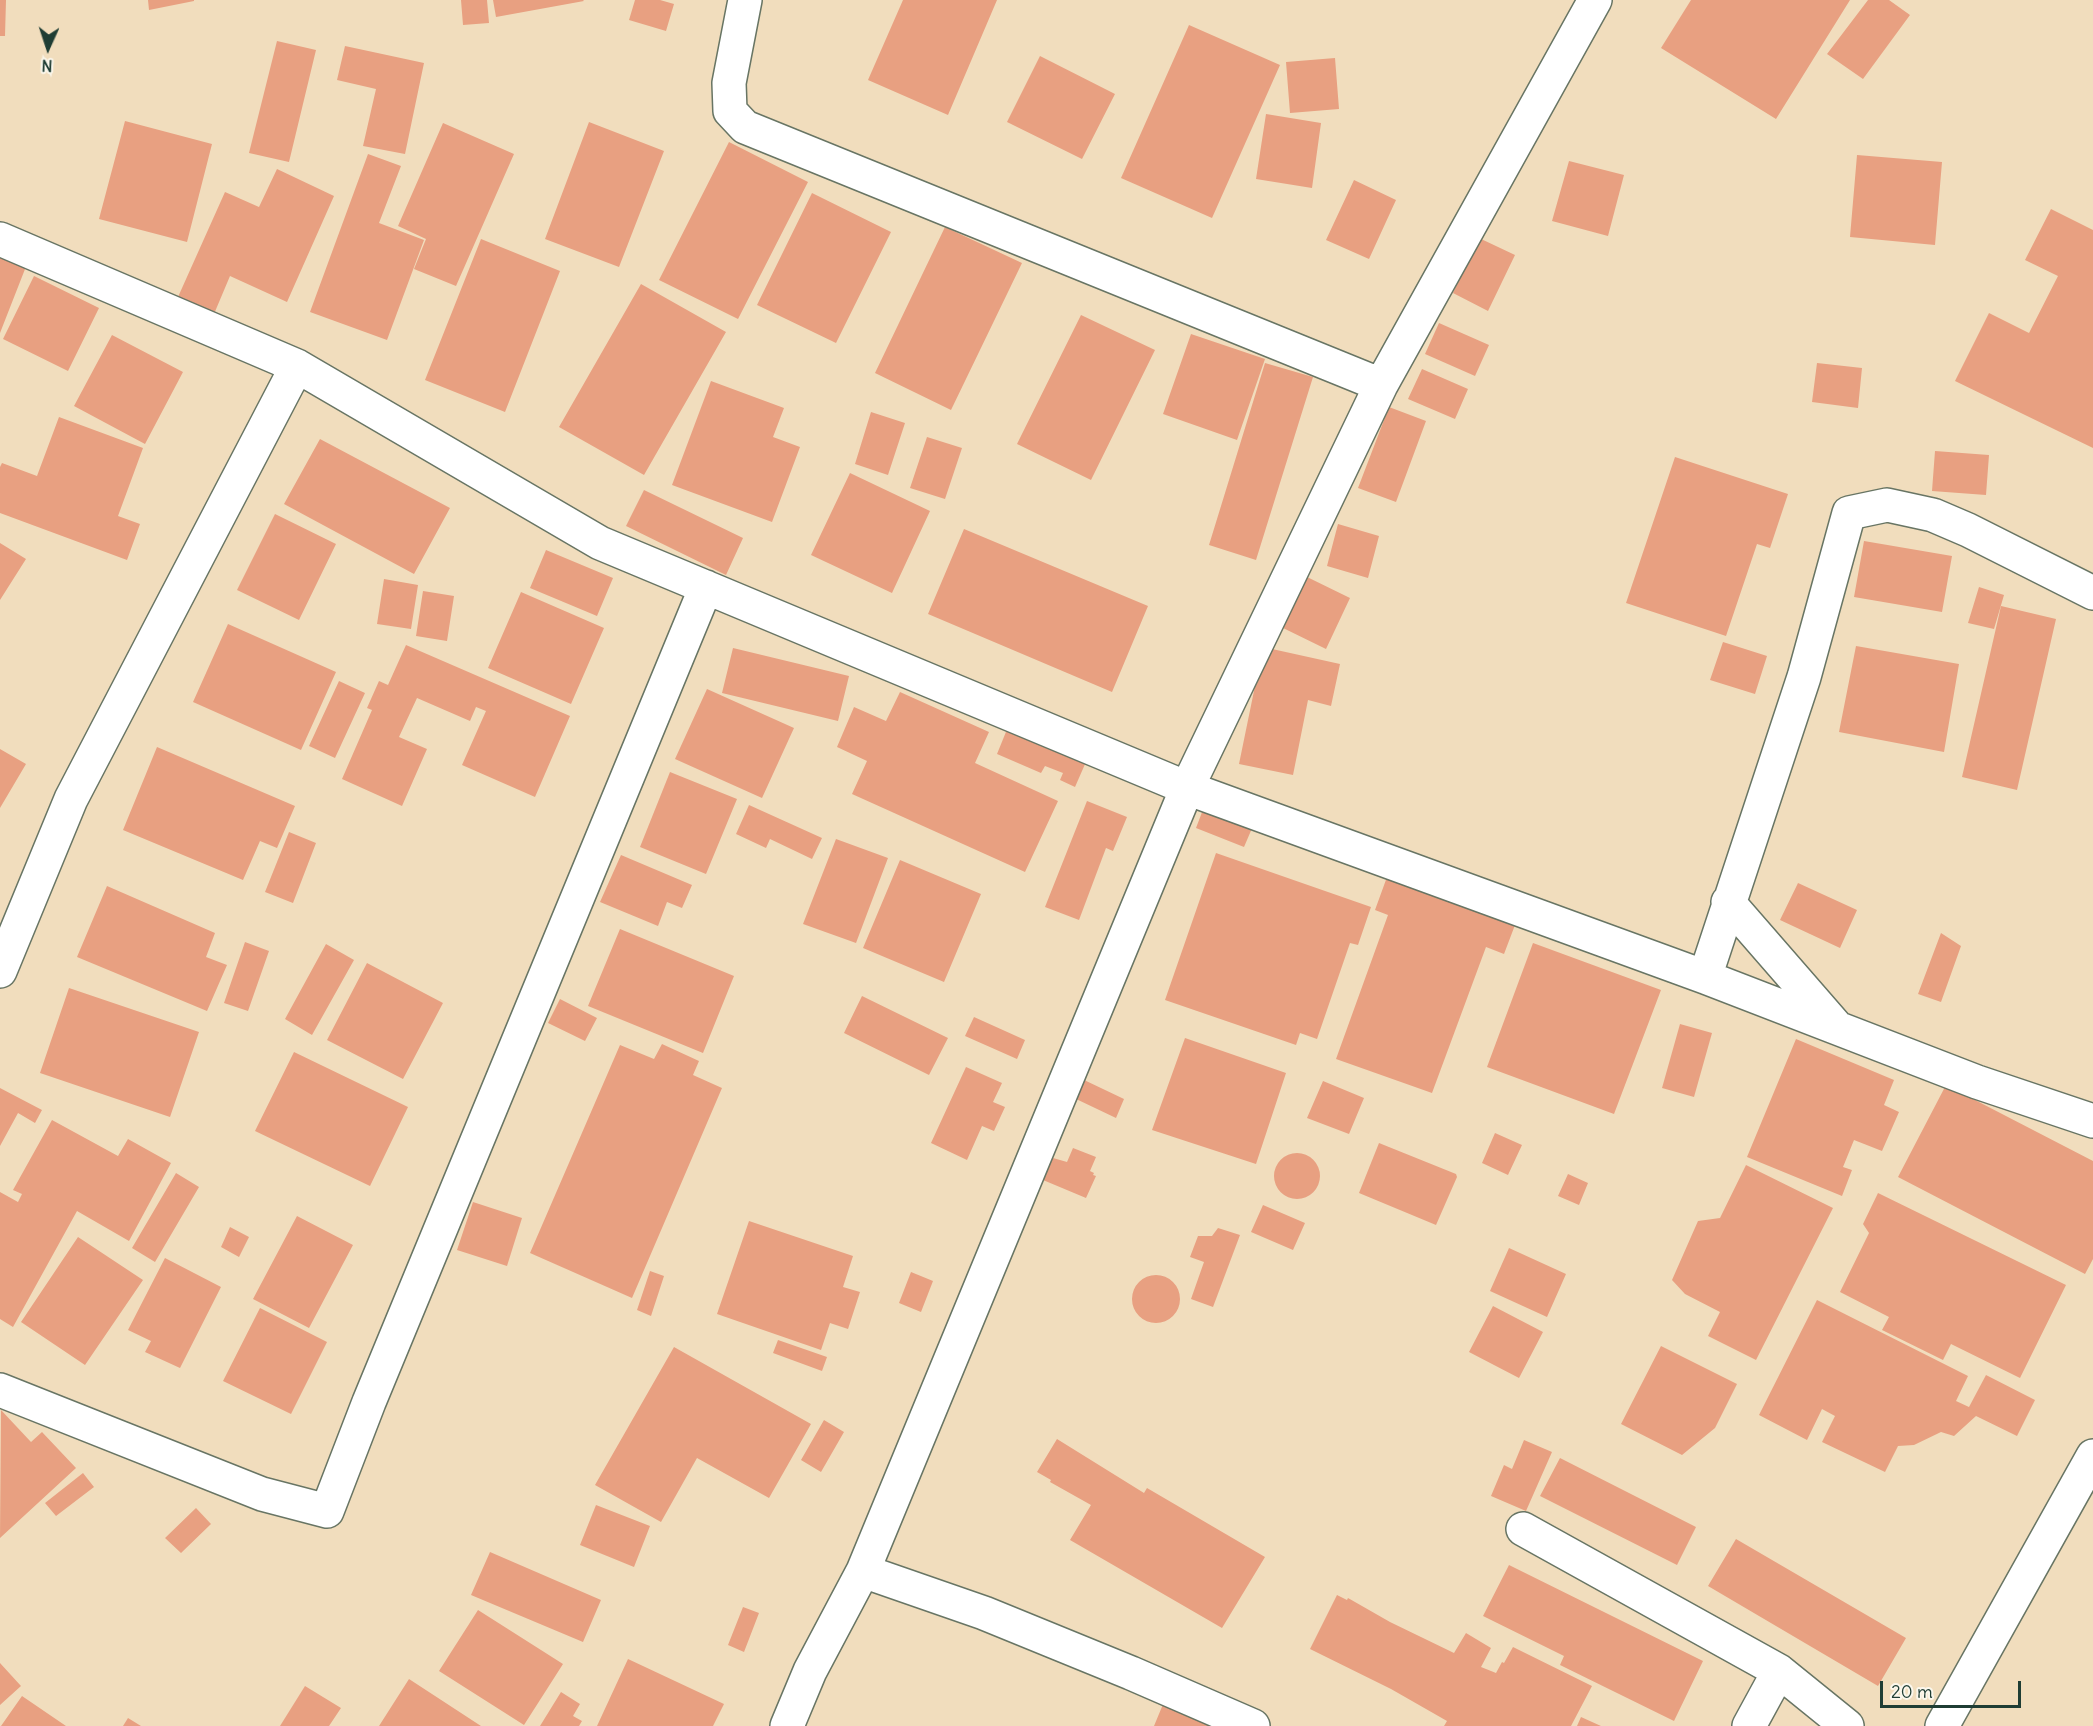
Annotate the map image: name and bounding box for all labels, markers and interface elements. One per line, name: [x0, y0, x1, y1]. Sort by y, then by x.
north arrow: [18, 18, 78, 78]
text: N: [41, 56, 53, 76]
scale bar: [1883, 1669, 2024, 1707]
text: 20 m: [1891, 1680, 1933, 1703]

